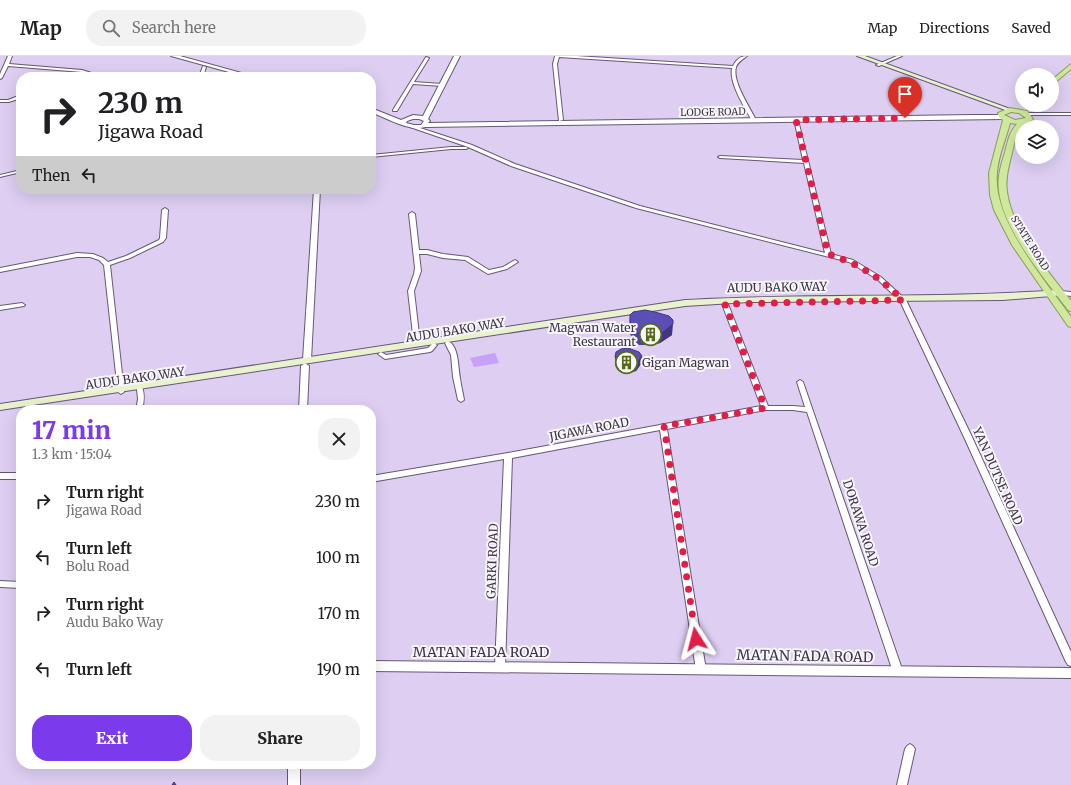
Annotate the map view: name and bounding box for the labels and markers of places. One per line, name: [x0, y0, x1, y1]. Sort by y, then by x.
pin: [888, 77, 922, 118]
place label: Magwan Water Restaurant: [549, 320, 637, 349]
building icon: Magwan Water Restaurant: [638, 321, 664, 347]
building icon: Gigan Magwan: [614, 349, 640, 375]
place label: Gigan Magwan: [642, 355, 729, 370]

